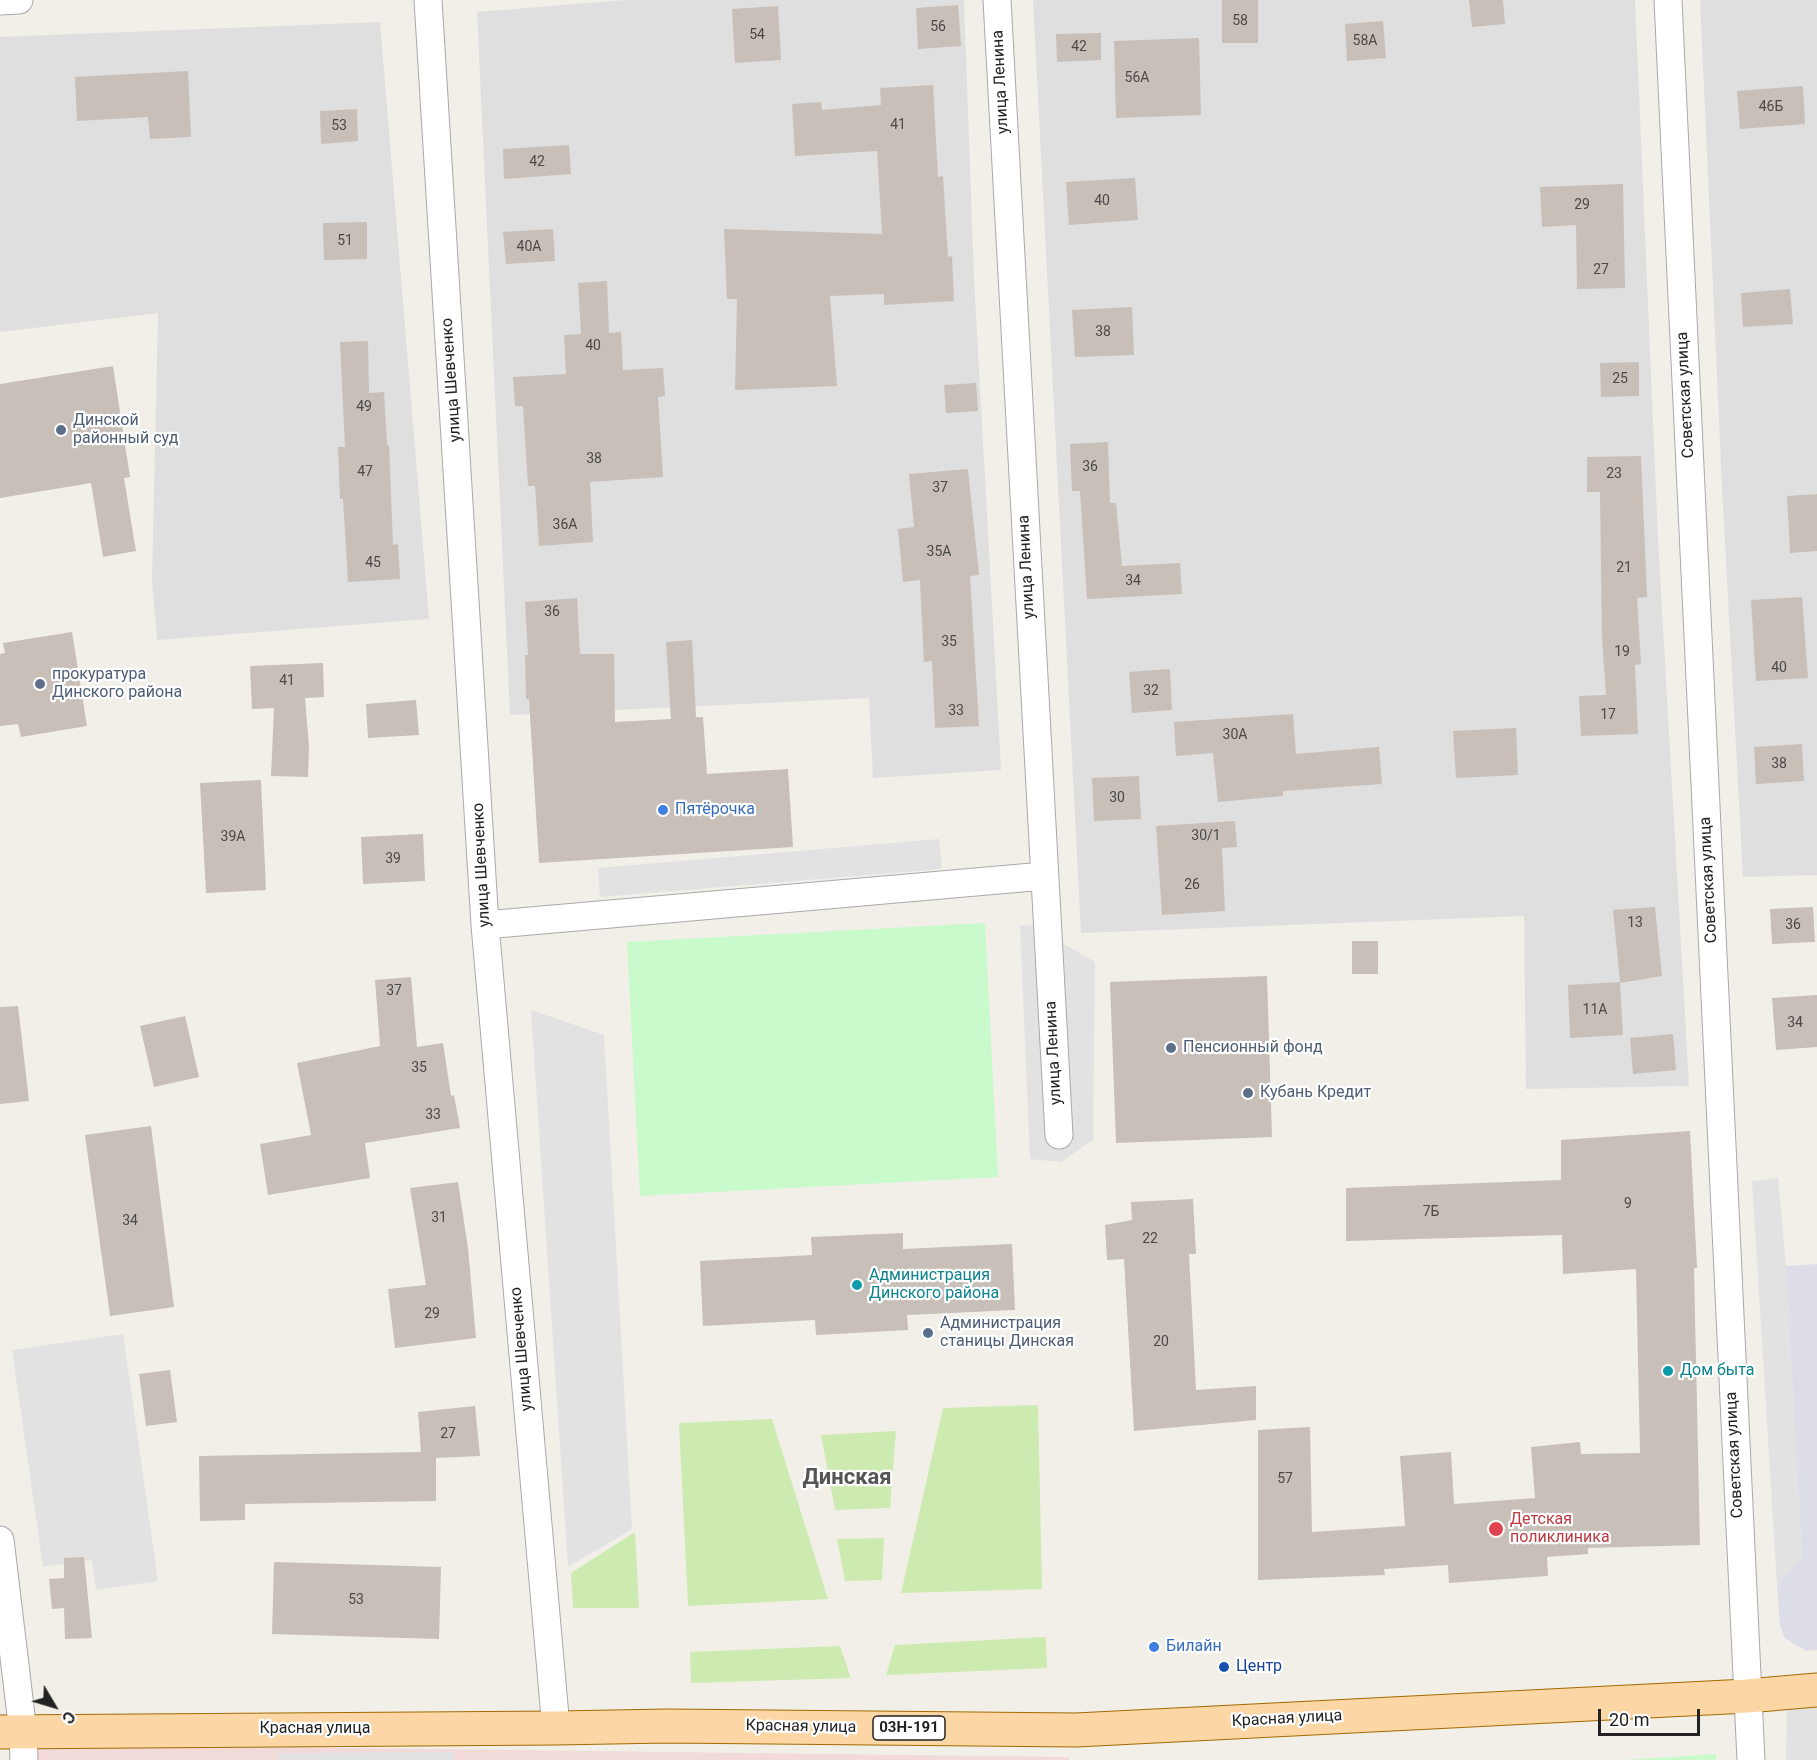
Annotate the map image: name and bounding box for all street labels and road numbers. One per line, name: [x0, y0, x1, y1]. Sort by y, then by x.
street label: улица Ленина: [989, 30, 1013, 134]
street label: улица Шевченко: [438, 317, 466, 443]
street label: Советская улица: [1673, 331, 1699, 459]
street label: улица Ленина: [1015, 515, 1039, 619]
street label: улица Шевченко: [469, 802, 495, 928]
street label: Советская улица: [1696, 816, 1722, 944]
street label: улица Ленина: [1042, 1001, 1066, 1105]
street label: улица Шевченко: [507, 1286, 537, 1412]
street label: Советская улица: [1722, 1391, 1748, 1519]
street label: Красная улица: [1231, 1707, 1343, 1731]
street label: Красная улица: [745, 1716, 857, 1738]
road number: 03Н-191: [873, 1716, 945, 1740]
street label: Красная улица: [260, 1719, 370, 1739]

